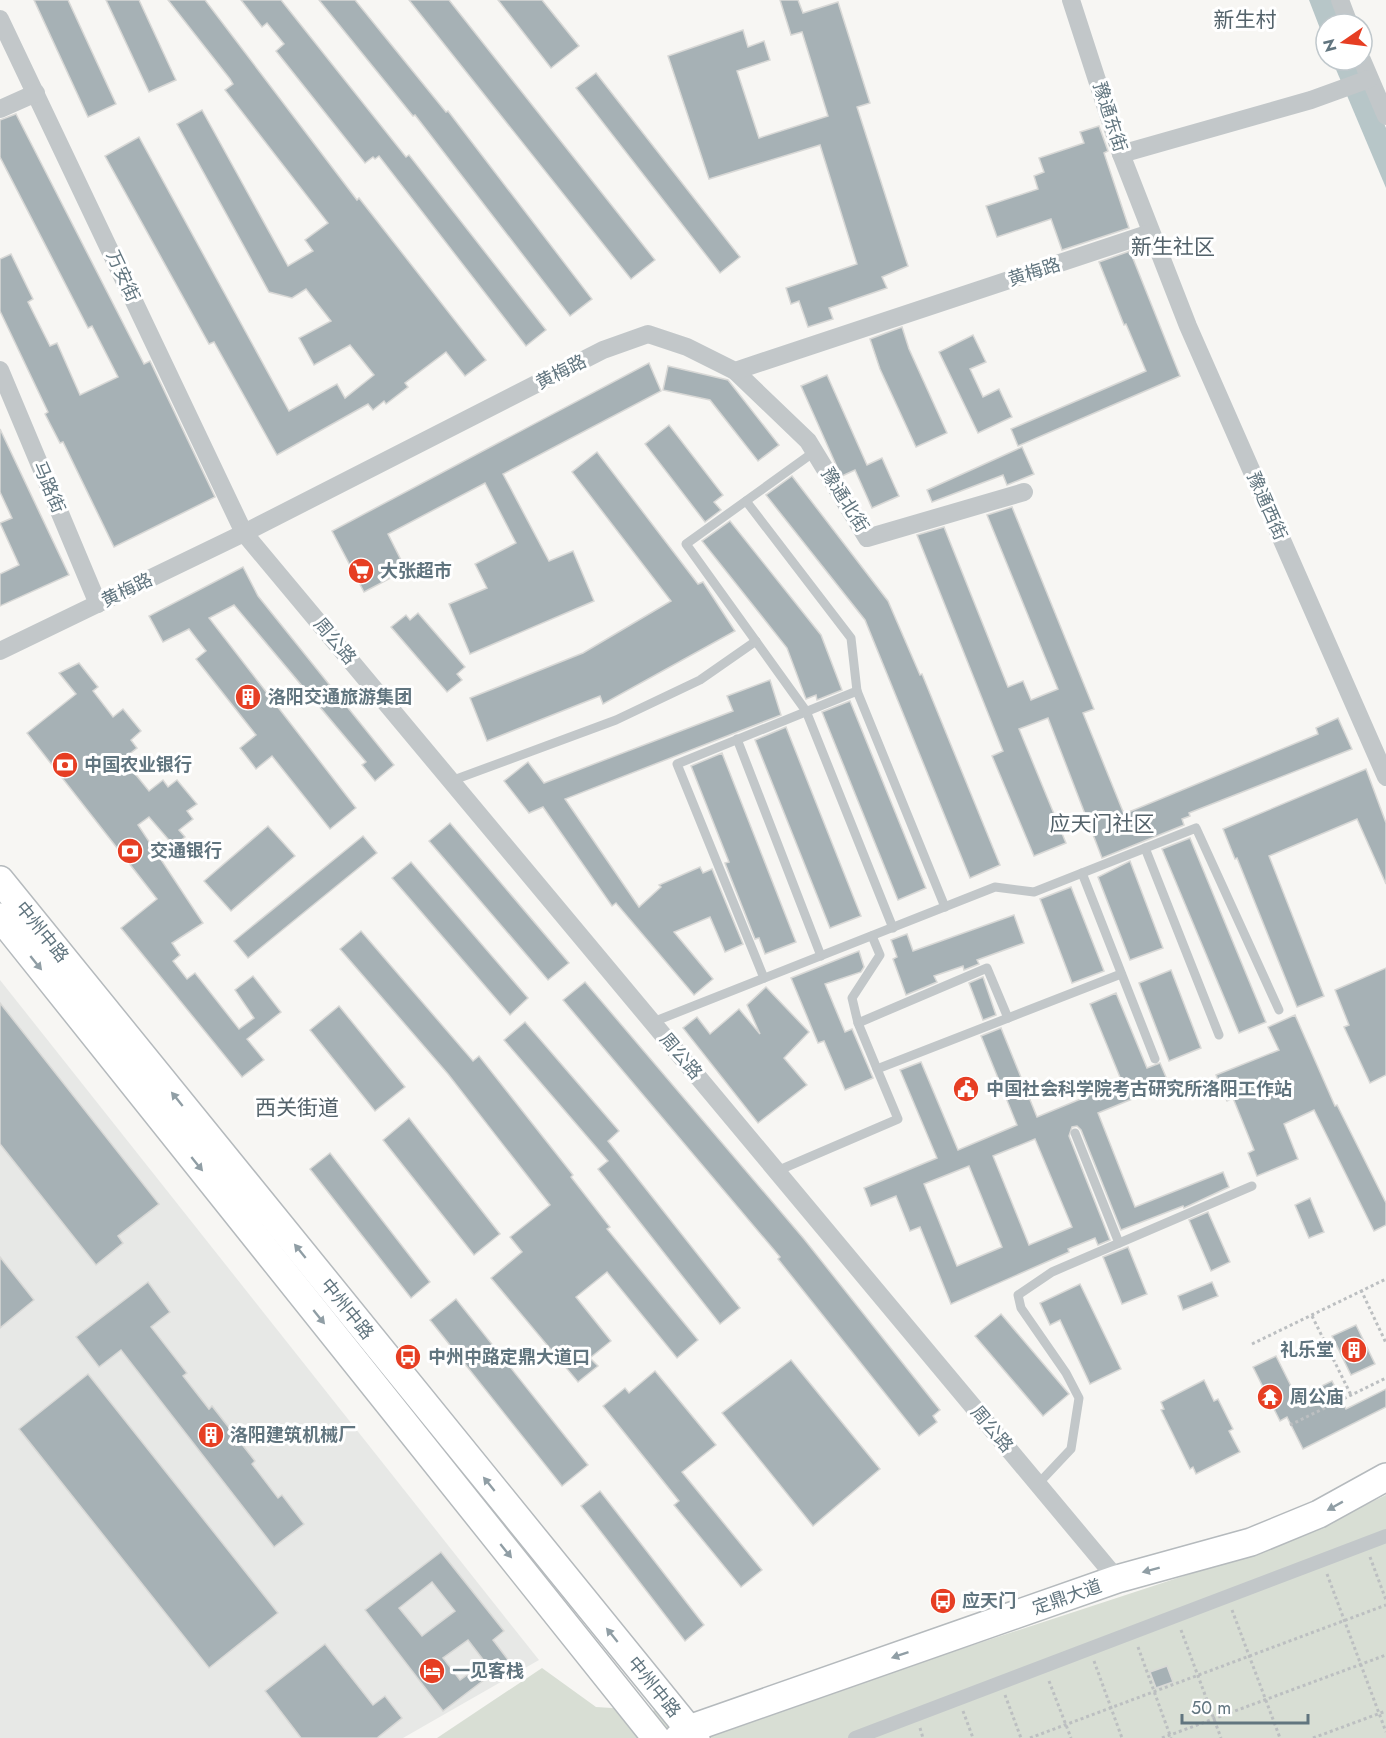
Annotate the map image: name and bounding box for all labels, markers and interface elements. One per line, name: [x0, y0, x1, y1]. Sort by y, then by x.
district label: 新生村: [1214, 5, 1277, 35]
north arrow: [1314, 12, 1374, 72]
text: N: [1317, 37, 1343, 54]
street label: 豫通东街: [1087, 79, 1133, 155]
district label: 新生社区: [1131, 232, 1215, 262]
street label: 万安街: [100, 246, 146, 306]
street label: 黄梅路: [1004, 251, 1064, 293]
street label: 黄梅路: [531, 348, 591, 396]
street label: 马路街: [26, 457, 72, 517]
street label: 豫通北街: [815, 463, 875, 537]
street label: 豫通西街: [1240, 468, 1294, 544]
supermarket icon: 大张超市: [346, 556, 376, 586]
place label: 大张超市: [380, 558, 452, 584]
street label: 黄梅路: [97, 566, 157, 614]
street label: 周公路: [308, 612, 362, 670]
building icon: 洛阳交通旅游集团: [233, 682, 263, 712]
place label: 洛阳交通旅游集团: [268, 684, 412, 710]
bank icon: 中国农业银行: [50, 750, 80, 780]
place label: 中国农业银行: [84, 752, 192, 778]
district label: 应天门社区: [1050, 809, 1155, 839]
bank icon: 交通银行: [115, 836, 145, 866]
place label: 交通银行: [150, 838, 222, 864]
street label: 中州中路: [9, 896, 75, 968]
one-way arrow: [30, 955, 42, 970]
street label: 周公路: [654, 1027, 708, 1085]
public building icon: 中国社会科学院考古研究所洛阳工作站: [951, 1074, 981, 1104]
place label: 中国社会科学院考古研究所洛阳工作站: [986, 1076, 1292, 1102]
one-way arrow: [171, 1091, 184, 1107]
district label: 西关街道: [255, 1093, 339, 1123]
one-way arrow: [191, 1156, 204, 1172]
one-way arrow: [294, 1244, 307, 1259]
street label: 中州中路: [314, 1273, 380, 1345]
one-way arrow: [313, 1309, 325, 1324]
building icon: 礼乐堂: [1339, 1335, 1369, 1365]
place label: 礼乐堂: [1280, 1337, 1334, 1363]
bus stop icon: 中州中路定鼎大道口: [393, 1342, 423, 1372]
place label: 中州中路定鼎大道口: [428, 1344, 590, 1370]
temple icon: 周公庙: [1255, 1382, 1285, 1412]
place label: 周公庙: [1290, 1384, 1344, 1410]
street label: 周公路: [965, 1400, 1019, 1458]
building icon: 洛阳建筑机械厂: [196, 1420, 226, 1450]
place label: 洛阳建筑机械厂: [230, 1422, 356, 1448]
one-way arrow: [483, 1477, 496, 1492]
one-way arrow: [1326, 1501, 1343, 1511]
one-way arrow: [500, 1543, 513, 1559]
one-way arrow: [1142, 1565, 1160, 1575]
street label: 定鼎大道: [1029, 1573, 1105, 1621]
bus stop icon: 应天门: [928, 1586, 958, 1616]
place label: 应天门: [962, 1588, 1016, 1614]
one-way arrow: [606, 1628, 619, 1643]
street label: 中州中路: [621, 1651, 687, 1723]
one-way arrow: [891, 1651, 909, 1661]
hotel icon: 一见客栈: [417, 1656, 447, 1686]
place label: 一见客栈: [452, 1658, 524, 1684]
scale bar: [1182, 1687, 1308, 1725]
text: 50 m: [1191, 1695, 1231, 1721]

